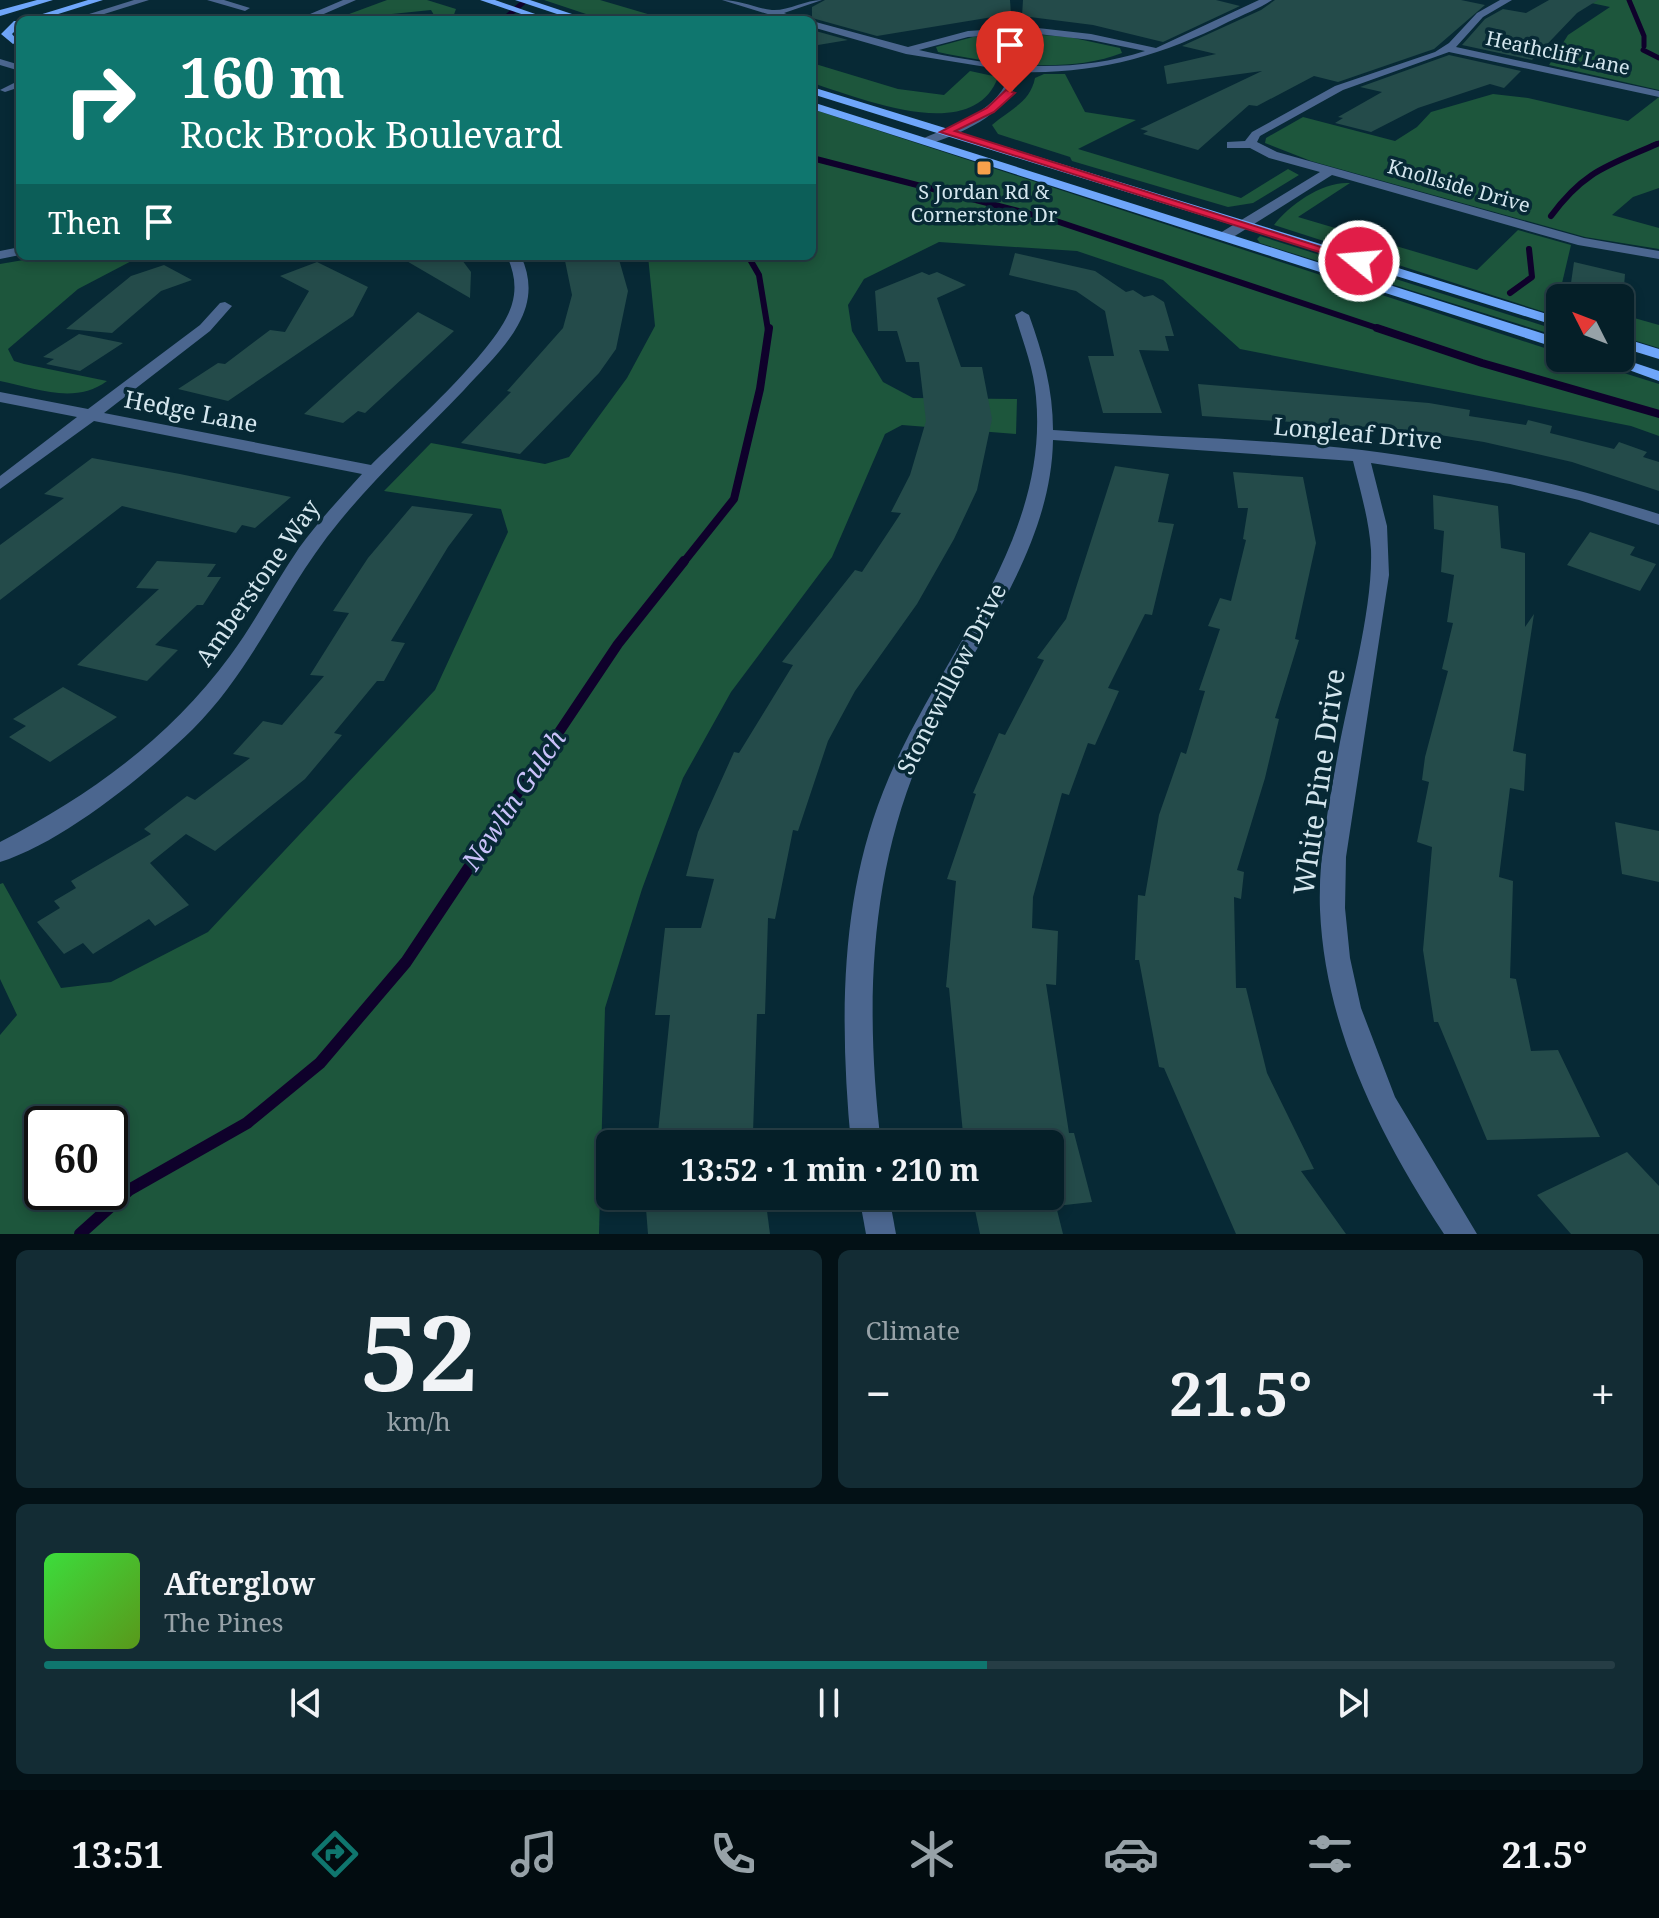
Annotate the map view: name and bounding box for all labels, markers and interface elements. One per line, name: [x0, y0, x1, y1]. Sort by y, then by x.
pin: [976, 11, 1044, 93]
icon: arrive: [988, 23, 1032, 67]
street label: Heathcliff Lane: [1484, 24, 1633, 81]
text: 160 m: [180, 38, 345, 114]
icon: right: [48, 48, 152, 152]
text: Rock Brook Boulevard: [180, 110, 563, 159]
street label: Knollside Drive: [1385, 152, 1534, 219]
marker: S Jordan Rd & Cornerstone Dr: [975, 159, 993, 177]
place label: S Jordan Rd & Cornerstone Dr: [911, 178, 1058, 228]
icon: arrive: [137, 200, 181, 244]
text: Then: [48, 202, 121, 243]
position arrow: [1317, 219, 1401, 303]
north arrow: [1546, 284, 1634, 372]
map controls: [1546, 284, 1634, 372]
street label: Hedge Lane: [122, 381, 261, 440]
street label: Longleaf Drive: [1272, 409, 1444, 456]
street label: Amberstone Way: [187, 492, 327, 672]
street label: Stonewillow Drive: [888, 577, 1013, 780]
street label: White Pine Drive: [1283, 666, 1353, 897]
water label: Newlin Gulch: [452, 722, 574, 878]
speed limit sign: 60: [24, 1106, 128, 1210]
text: 13:52 · 1 min · 210 m: [681, 1149, 979, 1190]
text: 52: [360, 1280, 478, 1421]
text: Climate: [866, 1312, 960, 1348]
text: 21.5°: [1169, 1352, 1312, 1434]
text: −: [866, 1363, 891, 1423]
text: +: [1590, 1363, 1615, 1423]
text: km/h: [387, 1403, 451, 1439]
text: Afterglow: [164, 1563, 315, 1604]
text: The Pines: [164, 1604, 284, 1640]
icon: previous: [284, 1681, 328, 1725]
icon: pause: [807, 1681, 851, 1725]
icon: next: [1331, 1681, 1375, 1725]
icon: directions: [307, 1826, 363, 1882]
icon: music: [506, 1826, 562, 1882]
icon: phone: [705, 1826, 761, 1882]
icon: climate: [904, 1826, 960, 1882]
icon: car: [1103, 1826, 1159, 1882]
icon: filters: [1302, 1826, 1358, 1882]
text: 13:51: [72, 1830, 164, 1879]
text: 21.5°: [1501, 1830, 1587, 1879]

